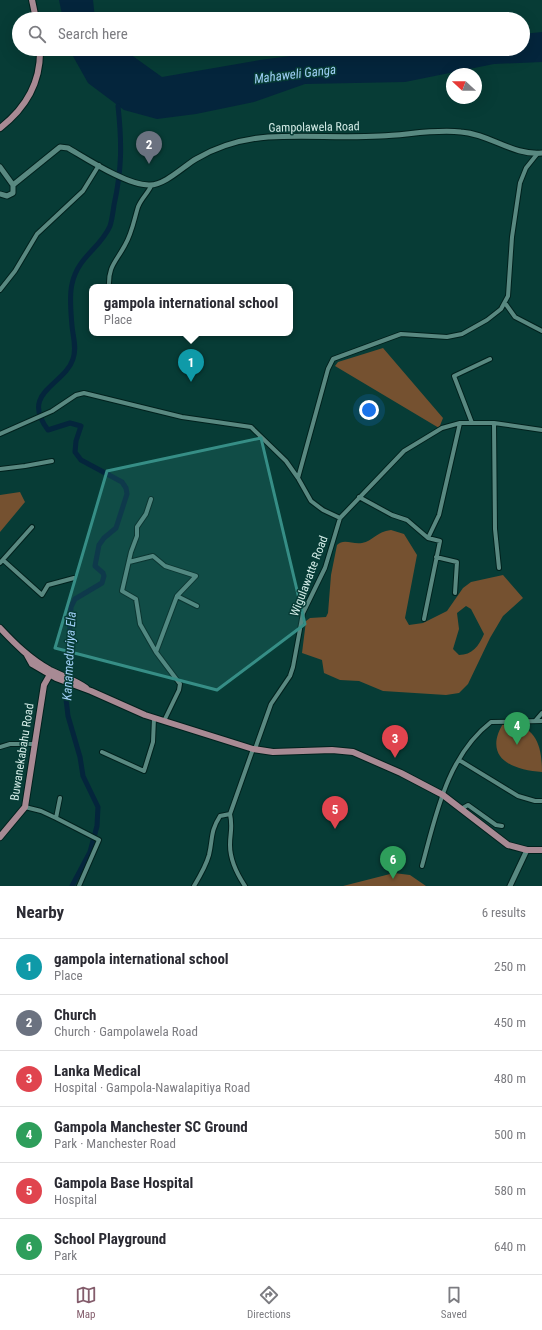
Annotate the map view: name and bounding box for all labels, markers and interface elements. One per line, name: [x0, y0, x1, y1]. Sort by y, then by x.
search box: [12, 12, 530, 56]
icon: search: [26, 23, 48, 45]
text: Search here: [58, 25, 128, 43]
water label: Mahaweli Ganga: [253, 62, 337, 86]
north arrow: [446, 68, 482, 104]
street label: Gampolawela Road: [268, 119, 360, 135]
pin: 2: [136, 131, 162, 164]
popup: [89, 284, 293, 336]
text: gampola international school: [104, 294, 278, 312]
text: Place: [104, 312, 132, 327]
pin: 1: [178, 349, 204, 382]
your location: [359, 400, 379, 420]
street label: Wigulawatte Road: [287, 534, 331, 618]
water label: Kanameduriya Ela: [59, 611, 79, 701]
street label: Buwanekabahu Road: [7, 702, 37, 802]
pin: 4: [504, 712, 530, 745]
pin: 3: [382, 725, 408, 758]
pin: 5: [322, 796, 348, 829]
pin: 6: [380, 846, 406, 879]
text: Nearby: [16, 902, 64, 922]
text: 6 results: [482, 905, 526, 920]
text: gampola international school: [54, 950, 229, 968]
text: 1: [26, 959, 32, 974]
text: 250 m: [494, 959, 526, 974]
text: Place: [54, 968, 83, 983]
text: Church: [54, 1006, 96, 1024]
text: 2: [26, 1015, 32, 1030]
text: 450 m: [494, 1015, 526, 1030]
text: Church · Gampolawela Road: [54, 1024, 198, 1039]
text: Lanka Medical: [54, 1062, 141, 1080]
text: 3: [26, 1071, 32, 1086]
text: 480 m: [494, 1071, 526, 1086]
text: Hospital · Gampola-Nawalapitiya Road: [54, 1080, 250, 1095]
text: Gampola Manchester SC Ground: [54, 1118, 248, 1136]
text: 4: [26, 1127, 32, 1142]
text: 500 m: [494, 1127, 526, 1142]
text: Park · Manchester Road: [54, 1136, 176, 1151]
text: Gampola Base Hospital: [54, 1174, 193, 1192]
text: 5: [26, 1183, 32, 1198]
text: 580 m: [494, 1183, 526, 1198]
text: Hospital: [54, 1192, 97, 1207]
text: School Playground: [54, 1230, 166, 1248]
text: 6: [26, 1239, 32, 1254]
text: 640 m: [494, 1239, 526, 1254]
text: Park: [54, 1248, 77, 1263]
tab: Map: [75, 1284, 97, 1321]
tab: Directions: [247, 1284, 291, 1321]
tab: Saved: [441, 1284, 467, 1321]

